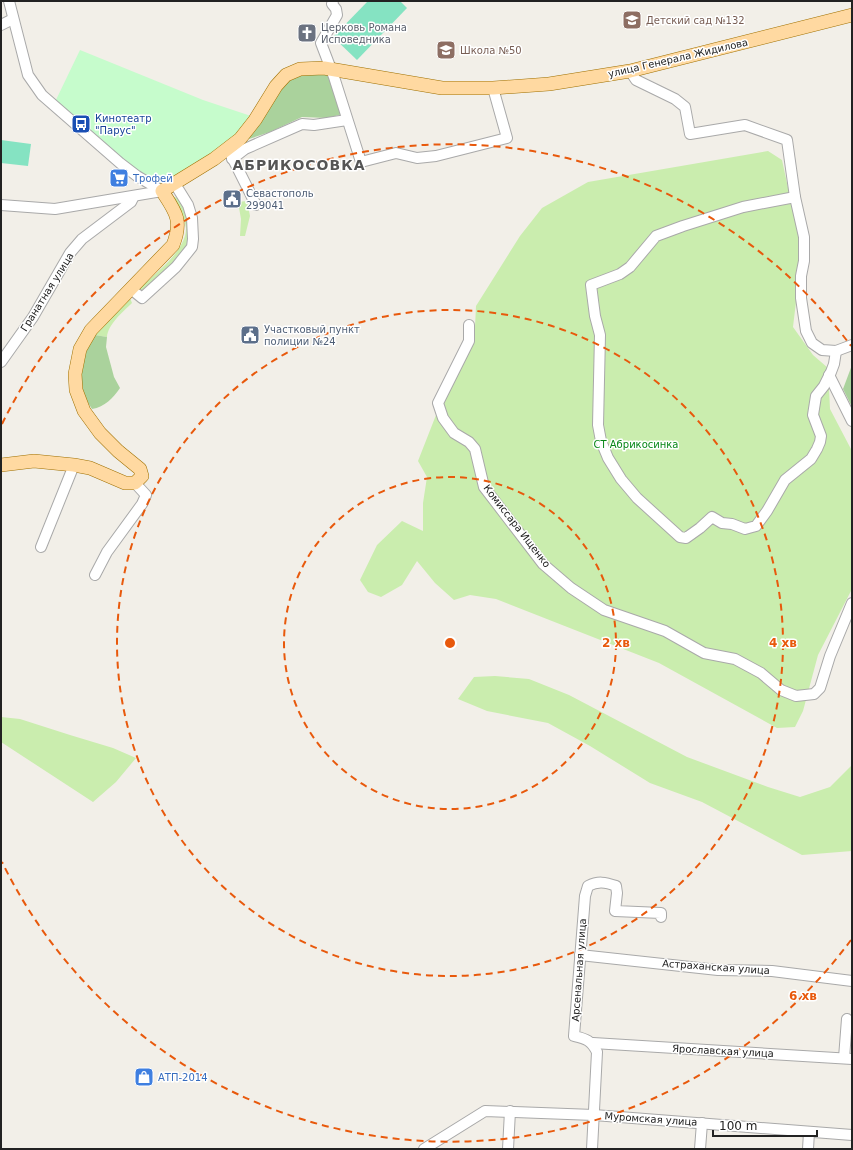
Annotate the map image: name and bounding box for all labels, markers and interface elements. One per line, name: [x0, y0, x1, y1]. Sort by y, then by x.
school or university icon: Детский сад №132: [621, 9, 643, 31]
place label: Детский сад №132: [646, 15, 745, 26]
church icon: Церковь Романа Исповедника: [296, 22, 318, 44]
place label: Церковь Романа Исповедника: [321, 22, 407, 45]
street label: улица Генерала Жидилова: [607, 37, 749, 79]
school or university icon: Школа №50: [435, 39, 457, 61]
place label: Школа №50: [460, 45, 522, 56]
bus stop icon: Кинотеатр "Парус": [70, 113, 92, 135]
place label: Кинотеатр "Парус": [95, 113, 152, 136]
district label: АБРИКОСОВКА: [233, 157, 365, 173]
supermarket icon: Трофей: [108, 167, 130, 189]
place label: Трофей: [132, 173, 173, 184]
public building icon: Севастополь 299041: [221, 188, 243, 210]
place label: Севастополь 299041: [246, 188, 314, 211]
street label: Гранатная улица: [18, 251, 76, 333]
public building icon: Участковый пункт полиции №24: [239, 324, 261, 346]
place label: Участковый пункт полиции №24: [264, 324, 360, 347]
park label: СТ Абрикосинка: [594, 439, 679, 450]
street label: Комиссара Ищенко: [481, 483, 553, 569]
centre of rings: [443, 636, 457, 650]
text: 2 хв: [602, 636, 630, 650]
text: 4 хв: [769, 636, 797, 650]
street label: Арсенальная улица: [570, 918, 588, 1022]
street label: Астраханская улица: [662, 958, 770, 976]
text: 6 хв: [789, 989, 817, 1003]
street label: Ярославская улица: [672, 1043, 774, 1059]
shop icon: АТП-2014: [133, 1066, 155, 1088]
place label: АТП-2014: [158, 1072, 208, 1083]
street label: Муромская улица: [604, 1110, 698, 1128]
scale bar: [713, 1112, 817, 1138]
text: 100 m: [719, 1119, 757, 1133]

